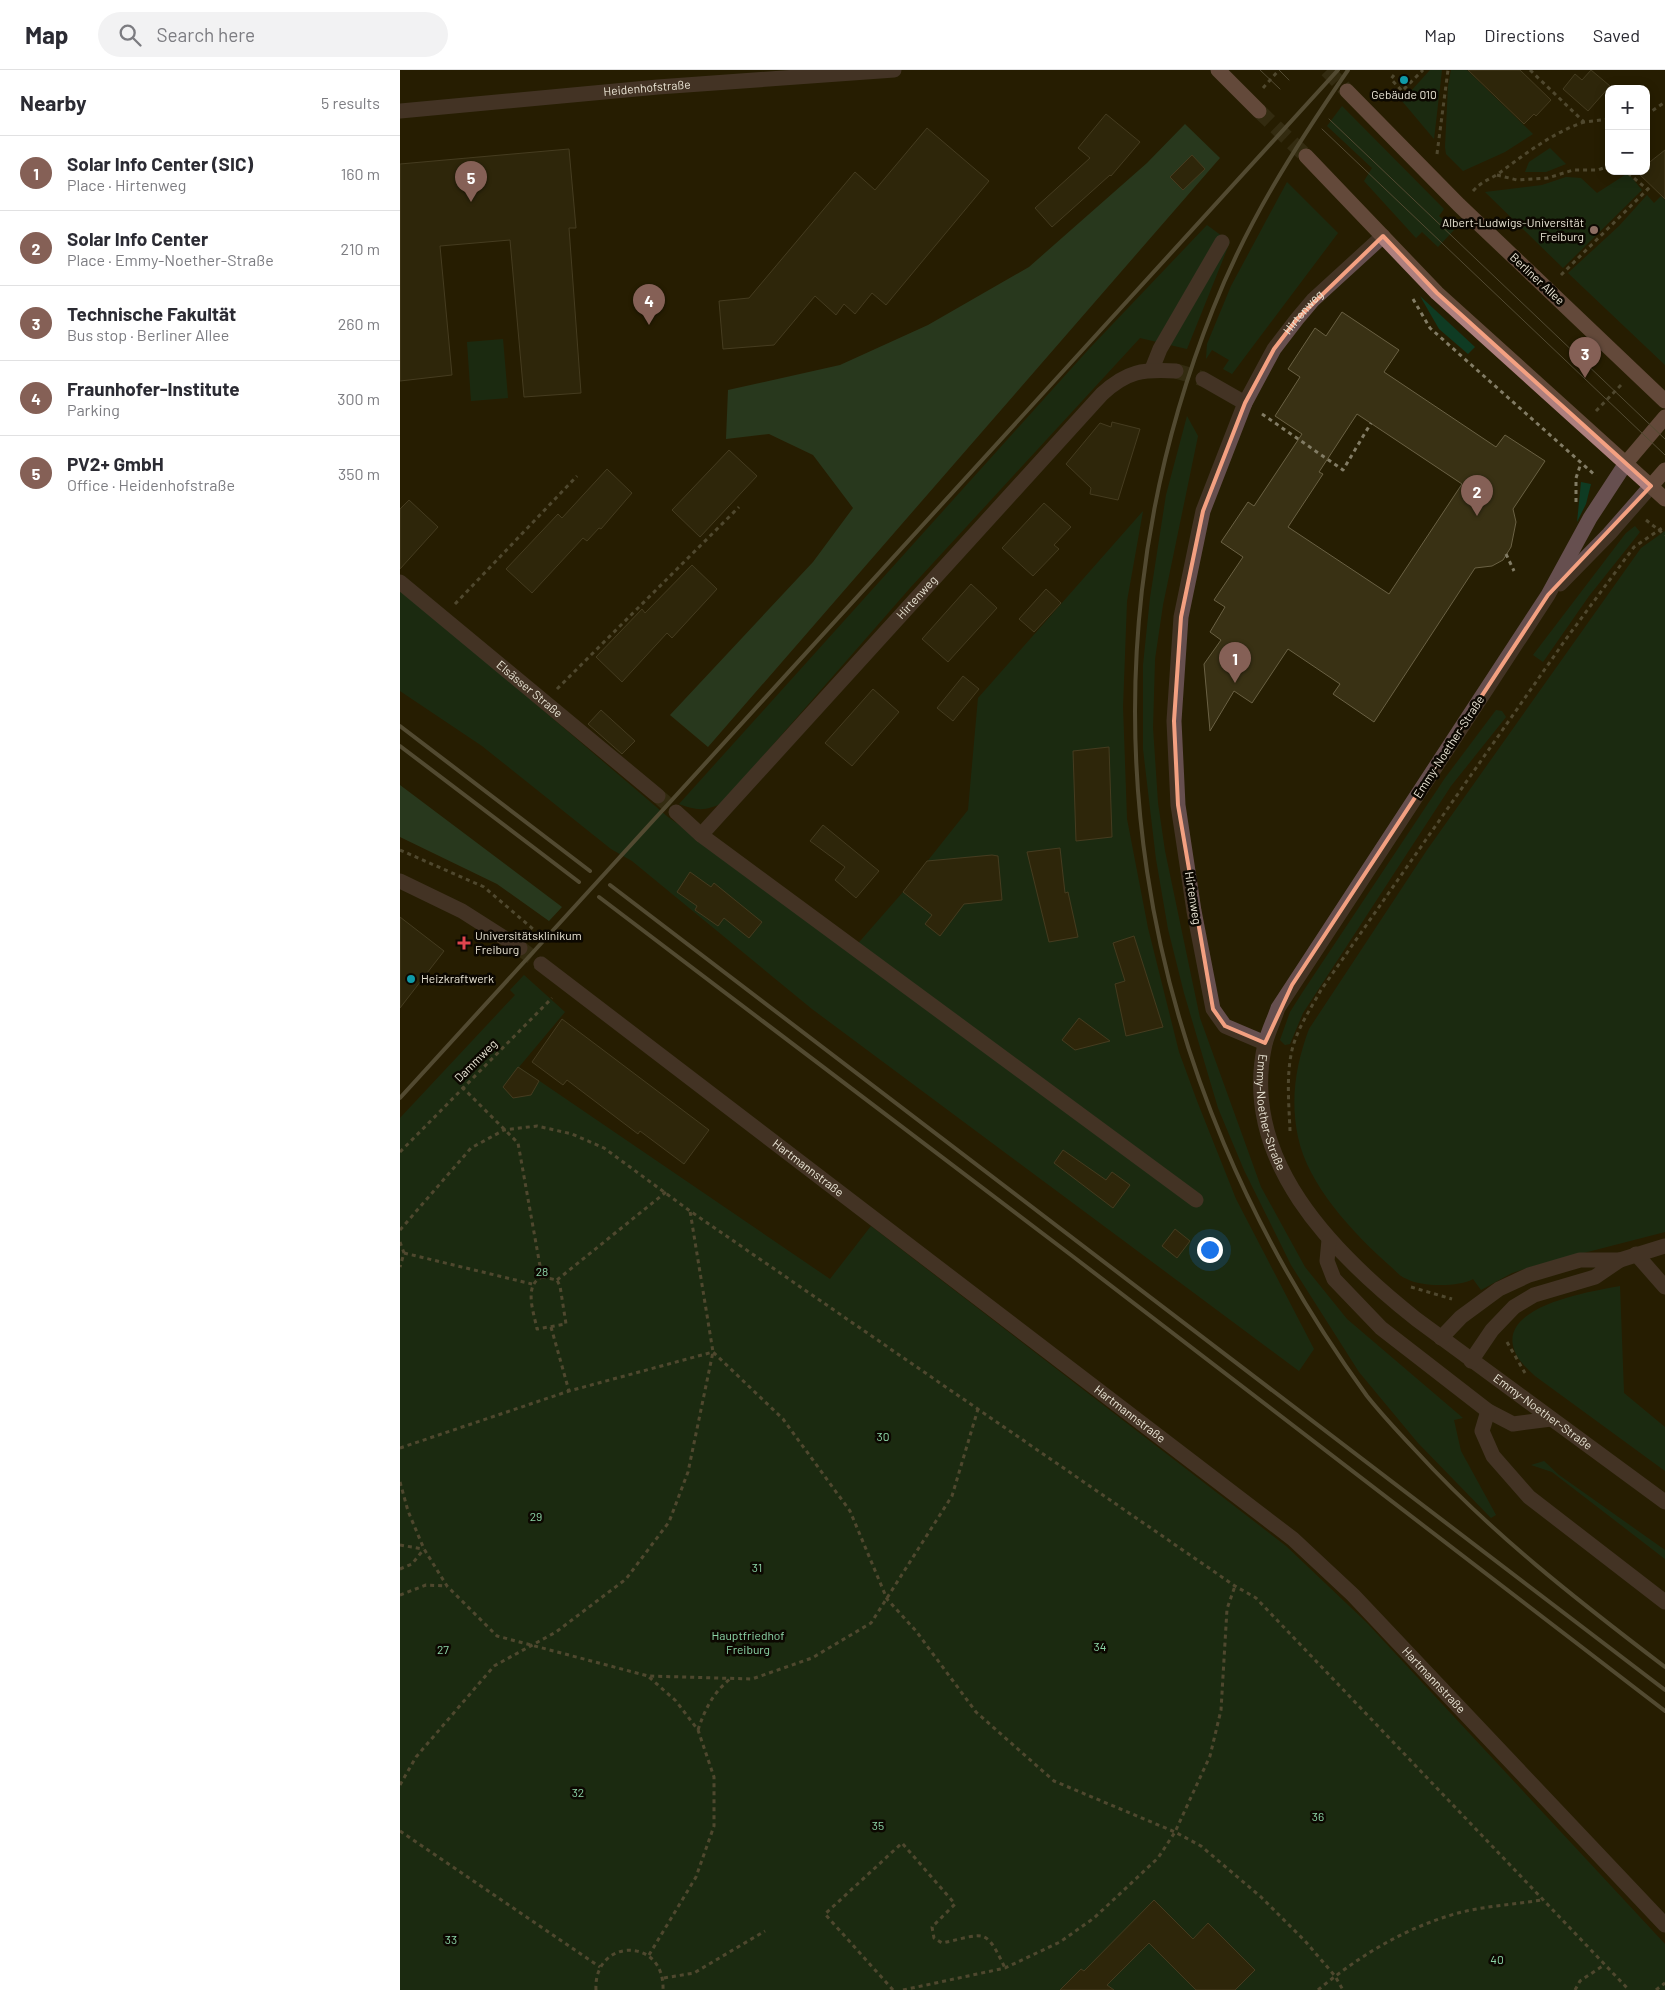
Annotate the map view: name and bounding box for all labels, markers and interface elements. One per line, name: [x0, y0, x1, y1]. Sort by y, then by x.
search box: [98, 12, 448, 57]
text: Map: [25, 20, 68, 49]
icon: search: [116, 21, 144, 49]
text: Search here: [156, 23, 255, 46]
text: Map: [1424, 24, 1456, 46]
text: Directions: [1484, 24, 1565, 46]
text: Saved: [1593, 24, 1640, 46]
marker: Gebäude 010: [1398, 74, 1410, 86]
street label: Heidenhofstraße: [603, 77, 691, 98]
map controls: [1605, 85, 1650, 175]
button: +: [1605, 85, 1650, 130]
place label: Gebäude 010: [1371, 87, 1437, 101]
text: Nearby: [20, 90, 86, 115]
text: 5 results: [321, 93, 380, 112]
button: −: [1605, 130, 1650, 175]
text: Solar Info Center (SIC): [67, 152, 253, 175]
pin: 5: [455, 161, 487, 202]
text: 1: [33, 164, 39, 183]
text: 160 m: [341, 164, 380, 183]
text: Place · Hirtenweg: [67, 175, 186, 194]
place label: Albert-Ludwigs-Universität Freiburg: [1442, 215, 1584, 243]
marker: Albert-Ludwigs-Universität Freiburg: [1588, 224, 1600, 236]
text: Solar Info Center: [67, 227, 208, 250]
text: 2: [32, 239, 40, 258]
text: 210 m: [341, 239, 380, 258]
text: Place · Emmy-Noether-Straße: [67, 250, 274, 269]
street label: Berliner Allee: [1508, 250, 1568, 307]
pin: 4: [633, 284, 665, 325]
street label: Hirtenweg: [1280, 287, 1325, 337]
text: Technische Fakultät: [67, 302, 236, 325]
text: 3: [32, 314, 40, 333]
text: 260 m: [338, 314, 380, 333]
text: Bus stop · Berliner Allee: [67, 325, 229, 344]
pin: 3: [1569, 337, 1601, 378]
text: Fraunhofer-Institute: [67, 377, 240, 400]
text: 4: [31, 389, 41, 408]
text: 300 m: [337, 389, 380, 408]
text: Parking: [67, 400, 120, 419]
text: PV2+ GmbH: [67, 452, 164, 475]
text: 5: [32, 464, 40, 483]
text: 350 m: [338, 464, 380, 483]
text: Office · Heidenhofstraße: [67, 475, 235, 494]
pin: 2: [1461, 475, 1493, 516]
street label: Hirtenweg: [893, 572, 939, 621]
pin: 1: [1219, 642, 1251, 683]
street label: Elsässer Straße: [494, 657, 566, 720]
street label: Emmy-Noether-Straße: [1410, 693, 1486, 800]
street label: Hirtenweg: [1183, 870, 1205, 925]
place label: Universitätsklinikum Freiburg: [475, 928, 582, 956]
marker: Universitätsklinikum Freiburg: [457, 936, 471, 950]
place label: Heizkraftwerk: [421, 971, 494, 985]
marker: Heizkraftwerk: [405, 973, 417, 985]
street label: Dammweg: [451, 1036, 500, 1085]
street label: Emmy-Noether-Straße: [1255, 1053, 1289, 1172]
street label: Hartmannstraße: [770, 1136, 847, 1199]
your location: [1197, 1237, 1223, 1263]
park label: 28: [536, 1264, 548, 1278]
street label: Emmy-Noether-Straße: [1491, 1370, 1596, 1452]
street label: Hartmannstraße: [1092, 1382, 1169, 1445]
park label: 30: [877, 1429, 889, 1443]
park label: 29: [530, 1509, 542, 1523]
park label: 31: [752, 1560, 762, 1574]
park label: Hauptfriedhof Freiburg: [711, 1628, 785, 1656]
park label: 34: [1094, 1639, 1106, 1653]
park label: 27: [437, 1642, 449, 1656]
street label: Hartmannstraße: [1400, 1644, 1469, 1715]
park label: 32: [572, 1785, 584, 1799]
park label: 36: [1312, 1809, 1324, 1823]
park label: 35: [872, 1818, 884, 1832]
park label: 33: [445, 1932, 457, 1946]
park label: 40: [1490, 1952, 1504, 1966]

